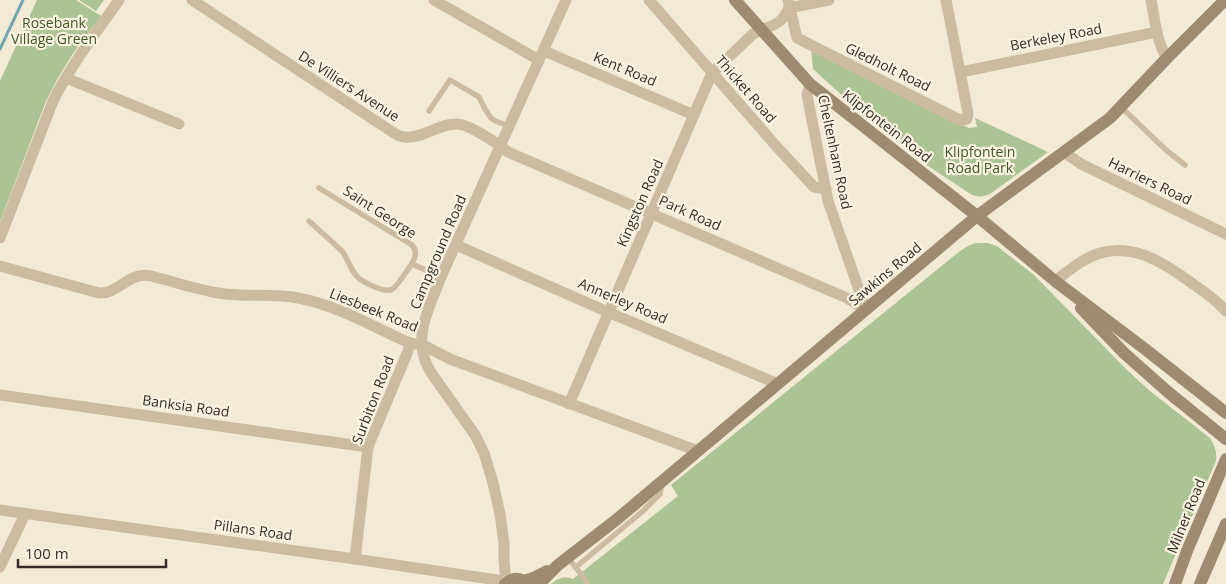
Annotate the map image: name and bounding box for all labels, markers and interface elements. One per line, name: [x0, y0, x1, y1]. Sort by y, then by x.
park label: Rosebank Village Green: [11, 13, 97, 48]
street label: Berkeley Road: [1008, 18, 1104, 55]
street label: Gledholt Road: [842, 38, 934, 95]
street label: De Villiers Avenue: [295, 46, 404, 125]
street label: Kent Road: [591, 47, 660, 90]
street label: Thicket Road: [712, 51, 781, 127]
street label: Klipfontein Road: [839, 85, 936, 166]
street label: Cheltenham Road: [814, 93, 857, 211]
park label: Klipfontein Road Park: [945, 142, 1015, 177]
street label: Harriers Road: [1105, 152, 1195, 209]
street label: Kingston Road: [612, 156, 667, 250]
street label: Saint George: [340, 181, 421, 242]
street label: Park Road: [656, 190, 724, 235]
street label: Campground Road: [405, 192, 470, 312]
street label: Sawkins Road: [844, 238, 925, 310]
street label: Annerley Road: [576, 273, 671, 328]
street label: Liesbeek Road: [327, 283, 421, 336]
street label: Surbiton Road: [347, 353, 398, 447]
street label: Banksia Road: [141, 390, 231, 421]
street label: Milner Road: [1162, 476, 1209, 556]
street label: Pillans Road: [213, 515, 294, 544]
scale bar: [18, 536, 165, 568]
text: 100 m: [25, 543, 69, 563]

